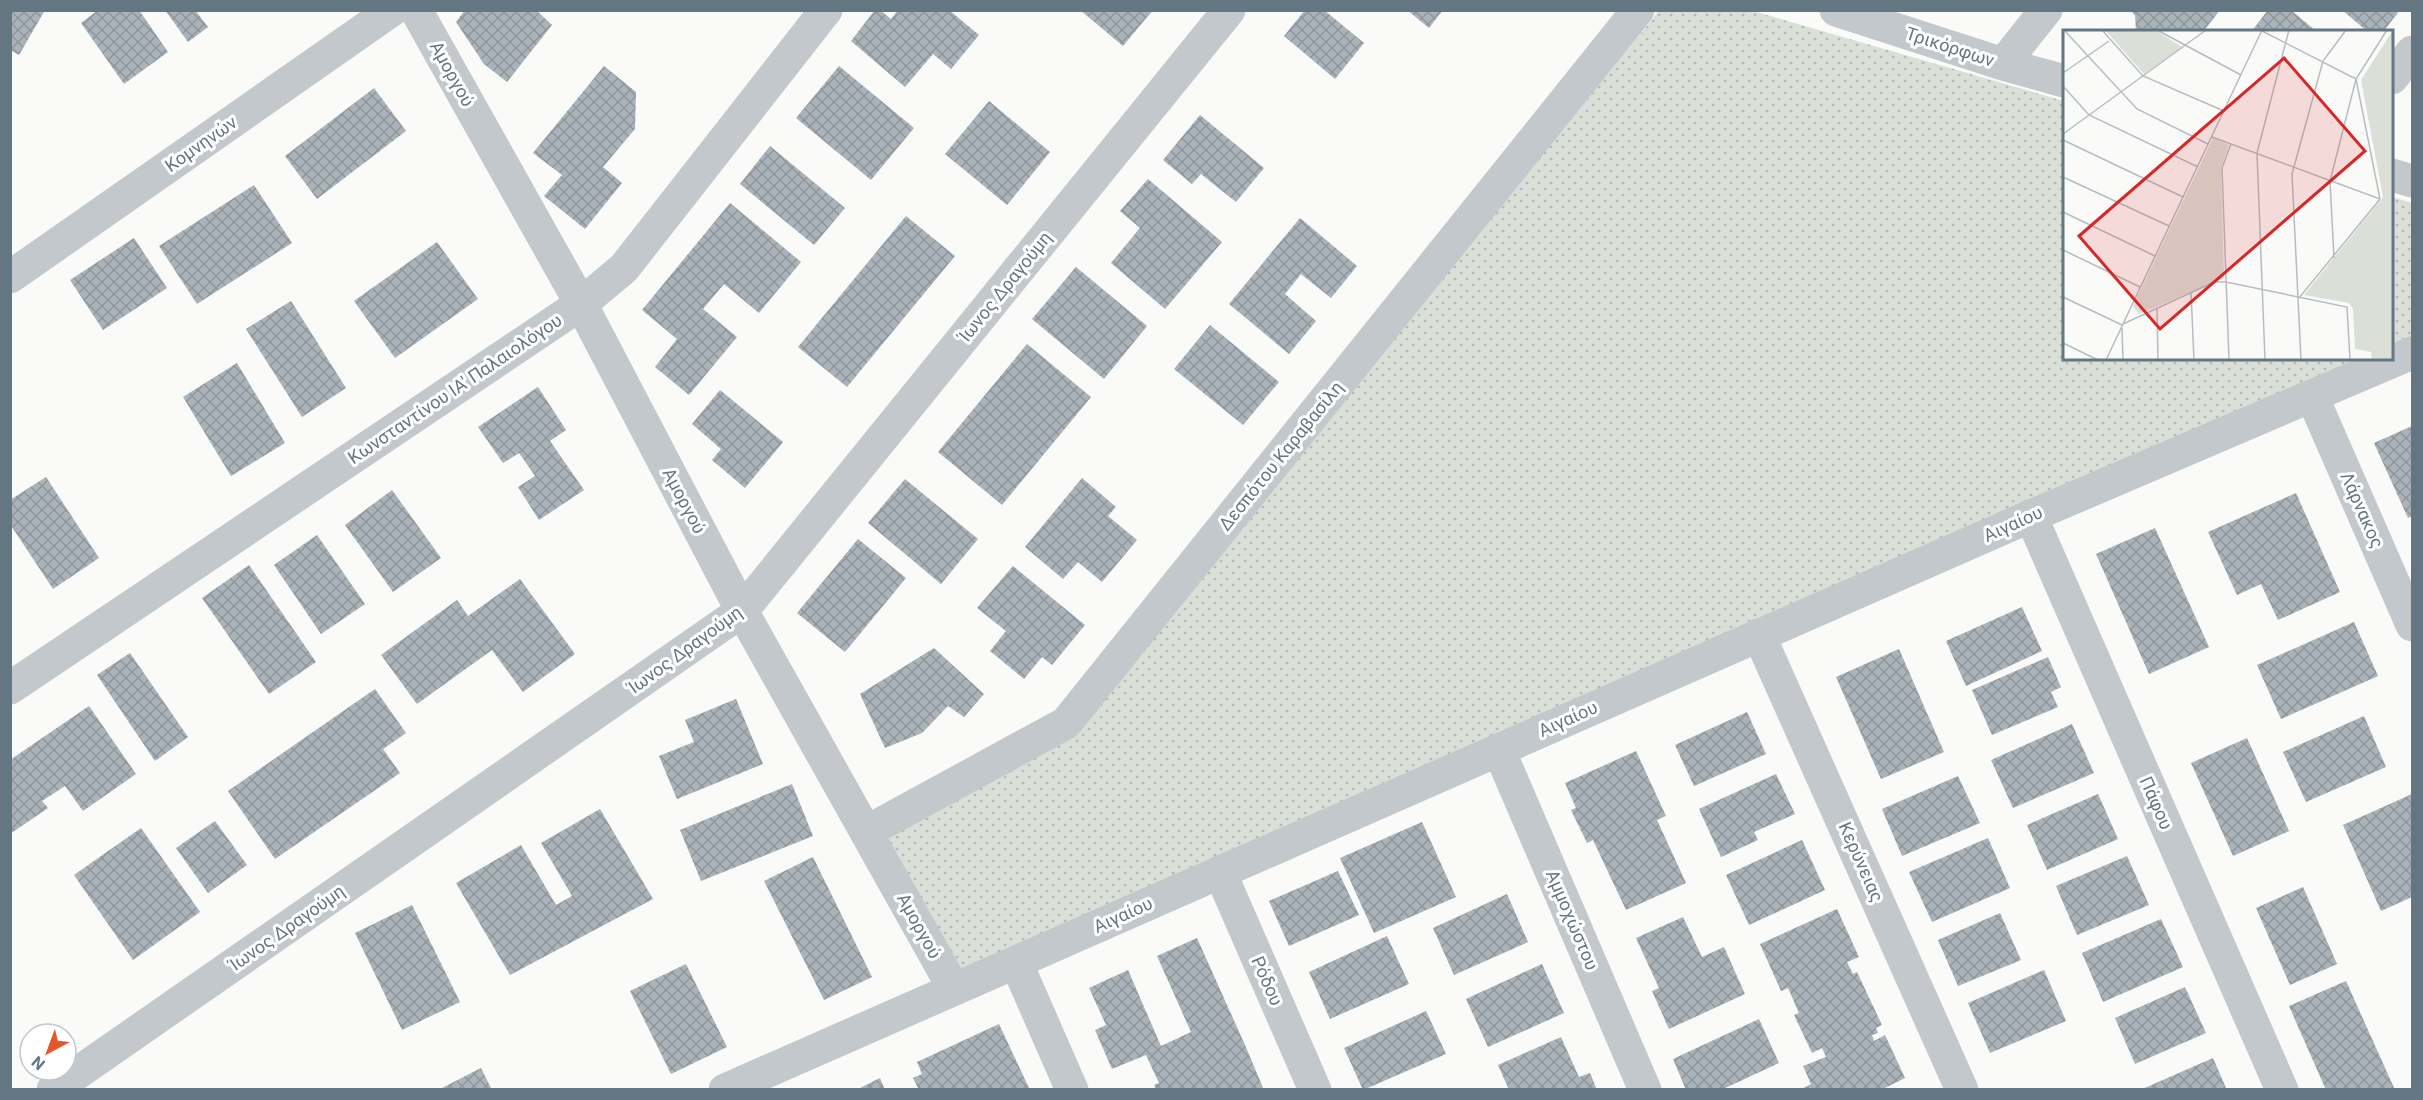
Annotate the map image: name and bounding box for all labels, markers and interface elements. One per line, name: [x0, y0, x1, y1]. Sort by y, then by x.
street label: Τρικόρφων: [1903, 22, 1997, 71]
inset map: [2063, 30, 2393, 360]
street label: Αμοργού: [426, 37, 479, 110]
street label: Κοµνηνών: [161, 111, 241, 176]
street label: Ίωνος Δραγούμη: [953, 227, 1056, 347]
street label: Κωνσταντίνου ΙΑ' Παλαιολόγου: [344, 309, 566, 468]
street label: Δεσπότου Καραβασίλη: [1214, 377, 1347, 535]
street label: Αμοργού: [658, 464, 710, 537]
street label: Λάρνακος: [2336, 469, 2388, 551]
street label: Αιγαίου: [1980, 501, 2046, 546]
street label: Ίωνος Δραγούμη: [623, 601, 746, 699]
street label: Αιγαίου: [1535, 696, 1601, 741]
street label: Πάφου: [2136, 773, 2177, 833]
street label: Κερύνειας: [1835, 819, 1888, 905]
street label: Αμμοχώστου: [1542, 867, 1603, 973]
street label: Ίωνος Δραγούμη: [224, 880, 348, 976]
street label: Αμοργού: [893, 889, 946, 962]
street label: Αιγαίου: [1090, 892, 1156, 937]
street label: Ρόδου: [1247, 953, 1288, 1009]
north arrow: [18, 1022, 78, 1082]
text: N: [28, 1052, 49, 1074]

